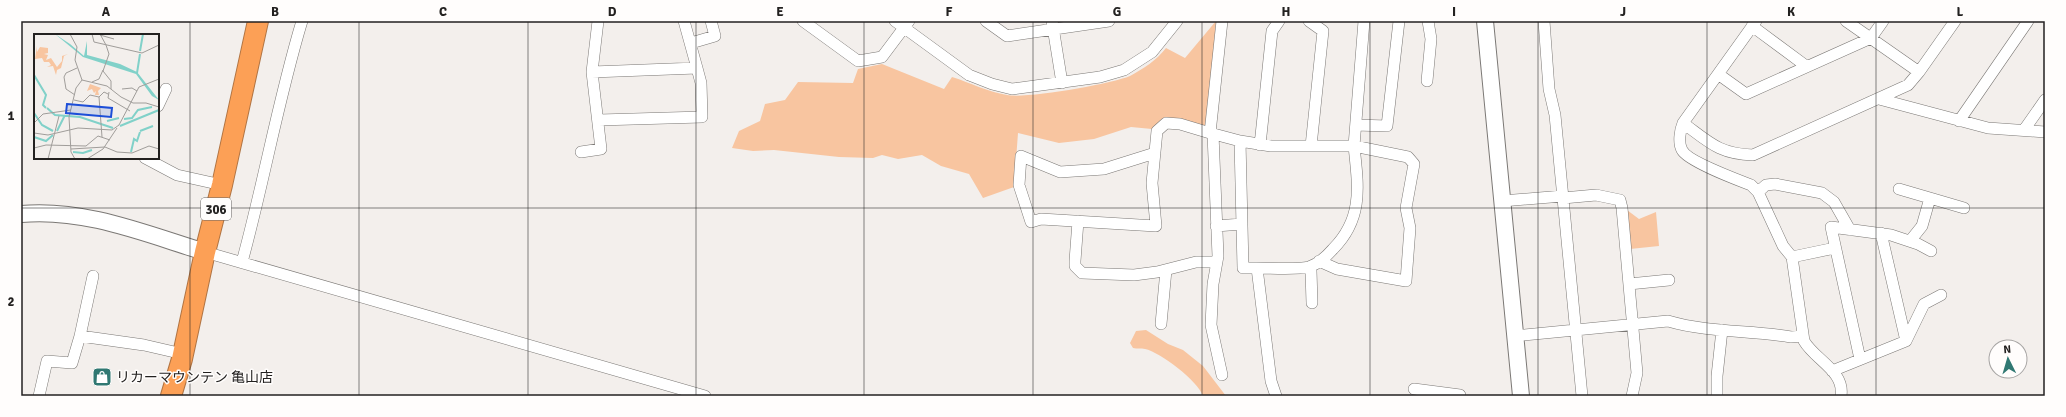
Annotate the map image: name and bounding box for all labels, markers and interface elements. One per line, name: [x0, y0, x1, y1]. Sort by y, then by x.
text: A: [102, 4, 111, 20]
text: B: [271, 4, 279, 20]
text: C: [439, 4, 447, 20]
text: D: [608, 4, 617, 20]
text: E: [776, 4, 784, 20]
text: F: [946, 4, 953, 20]
text: G: [1113, 4, 1121, 20]
text: H: [1282, 4, 1290, 20]
text: I: [1452, 4, 1456, 20]
text: J: [1620, 4, 1626, 20]
text: K: [1787, 4, 1795, 20]
text: L: [1957, 4, 1964, 20]
inset map: [34, 34, 159, 159]
text: 1: [7, 108, 15, 124]
road number: 306: [201, 198, 231, 220]
text: 2: [7, 294, 15, 310]
north arrow: [1988, 339, 2028, 379]
text: N: [2003, 343, 2012, 356]
shop icon: リカーマウンテン 亀山店: [91, 366, 113, 388]
place label: リカーマウンテン 亀山店: [116, 369, 273, 386]

